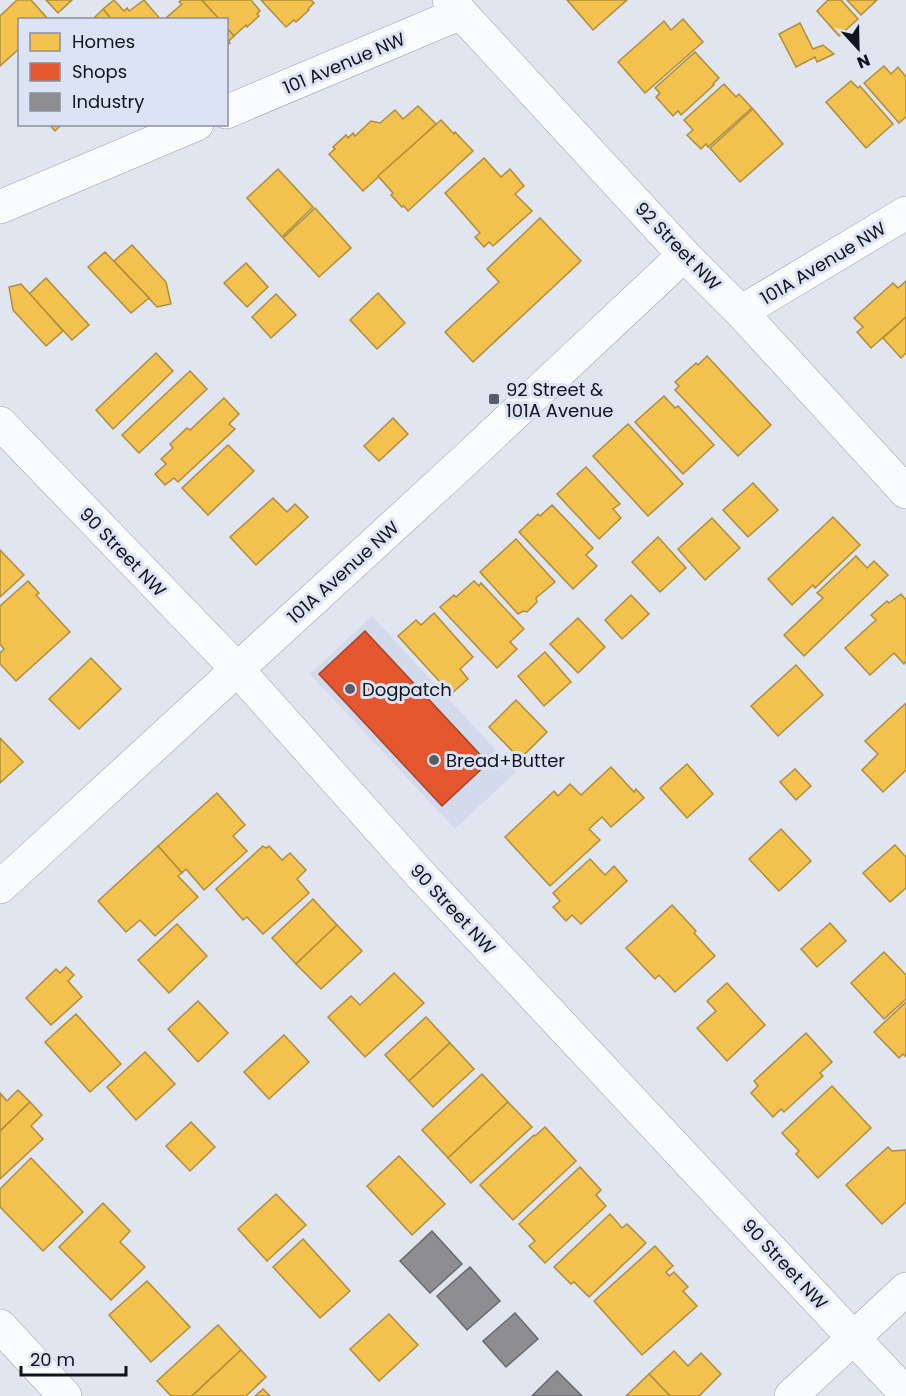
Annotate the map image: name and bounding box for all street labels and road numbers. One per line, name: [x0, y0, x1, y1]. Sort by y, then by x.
street label: 101 Avenue NW: [279, 26, 409, 100]
street label: 92 Street NW: [629, 196, 727, 296]
street label: 101A Avenue NW: [756, 215, 891, 310]
street label: 90 Street NW: [74, 502, 172, 602]
street label: 101A Avenue NW: [282, 515, 405, 629]
street label: 90 Street NW: [405, 858, 502, 960]
street label: 90 Street NW: [737, 1213, 834, 1315]

